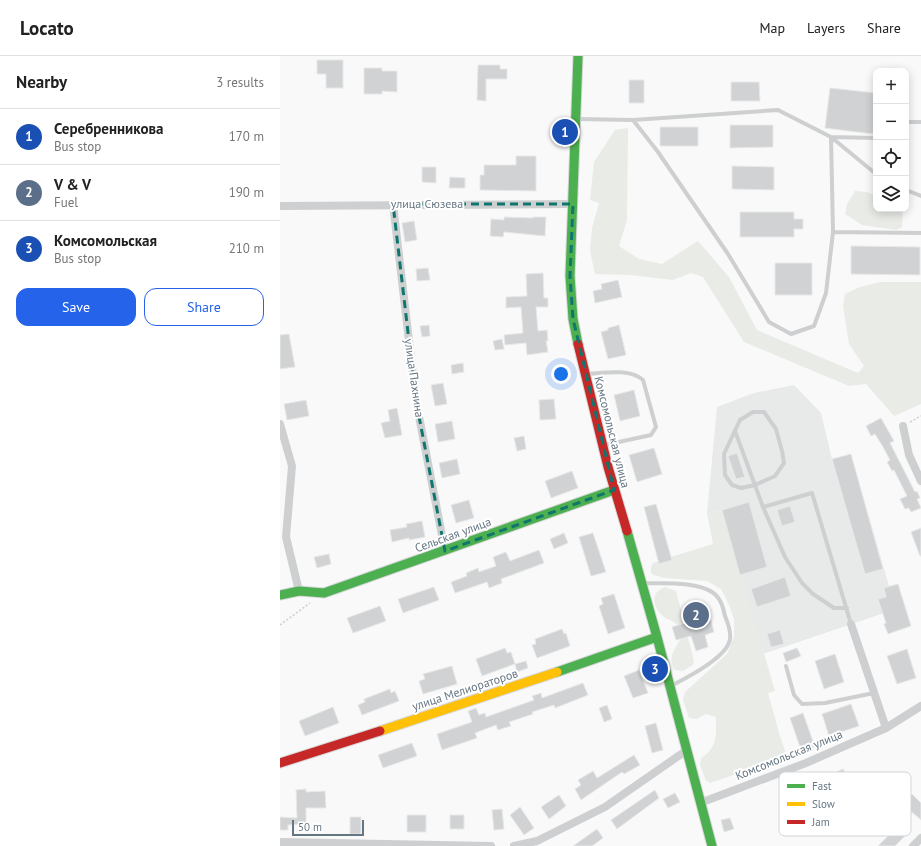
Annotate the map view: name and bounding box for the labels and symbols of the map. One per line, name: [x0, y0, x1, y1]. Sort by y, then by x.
pin: 1: [552, 117, 578, 147]
street label: улица Сюзева: [391, 196, 463, 211]
street label: улица Пахнина: [402, 338, 427, 418]
your location: [551, 364, 571, 384]
street label: Комсомольская улица: [591, 375, 634, 489]
street label: Сельская улица: [413, 514, 493, 555]
pin: 2: [683, 600, 709, 630]
pin: 3: [642, 654, 668, 684]
street label: улица Мелиораторов: [410, 665, 520, 714]
street label: Комсомольская улица: [733, 726, 845, 783]
legend: [779, 772, 911, 836]
text: Fast: [812, 779, 832, 793]
text: Slow: [812, 797, 835, 811]
text: Jam: [811, 815, 830, 829]
scale bar: [292, 818, 364, 837]

